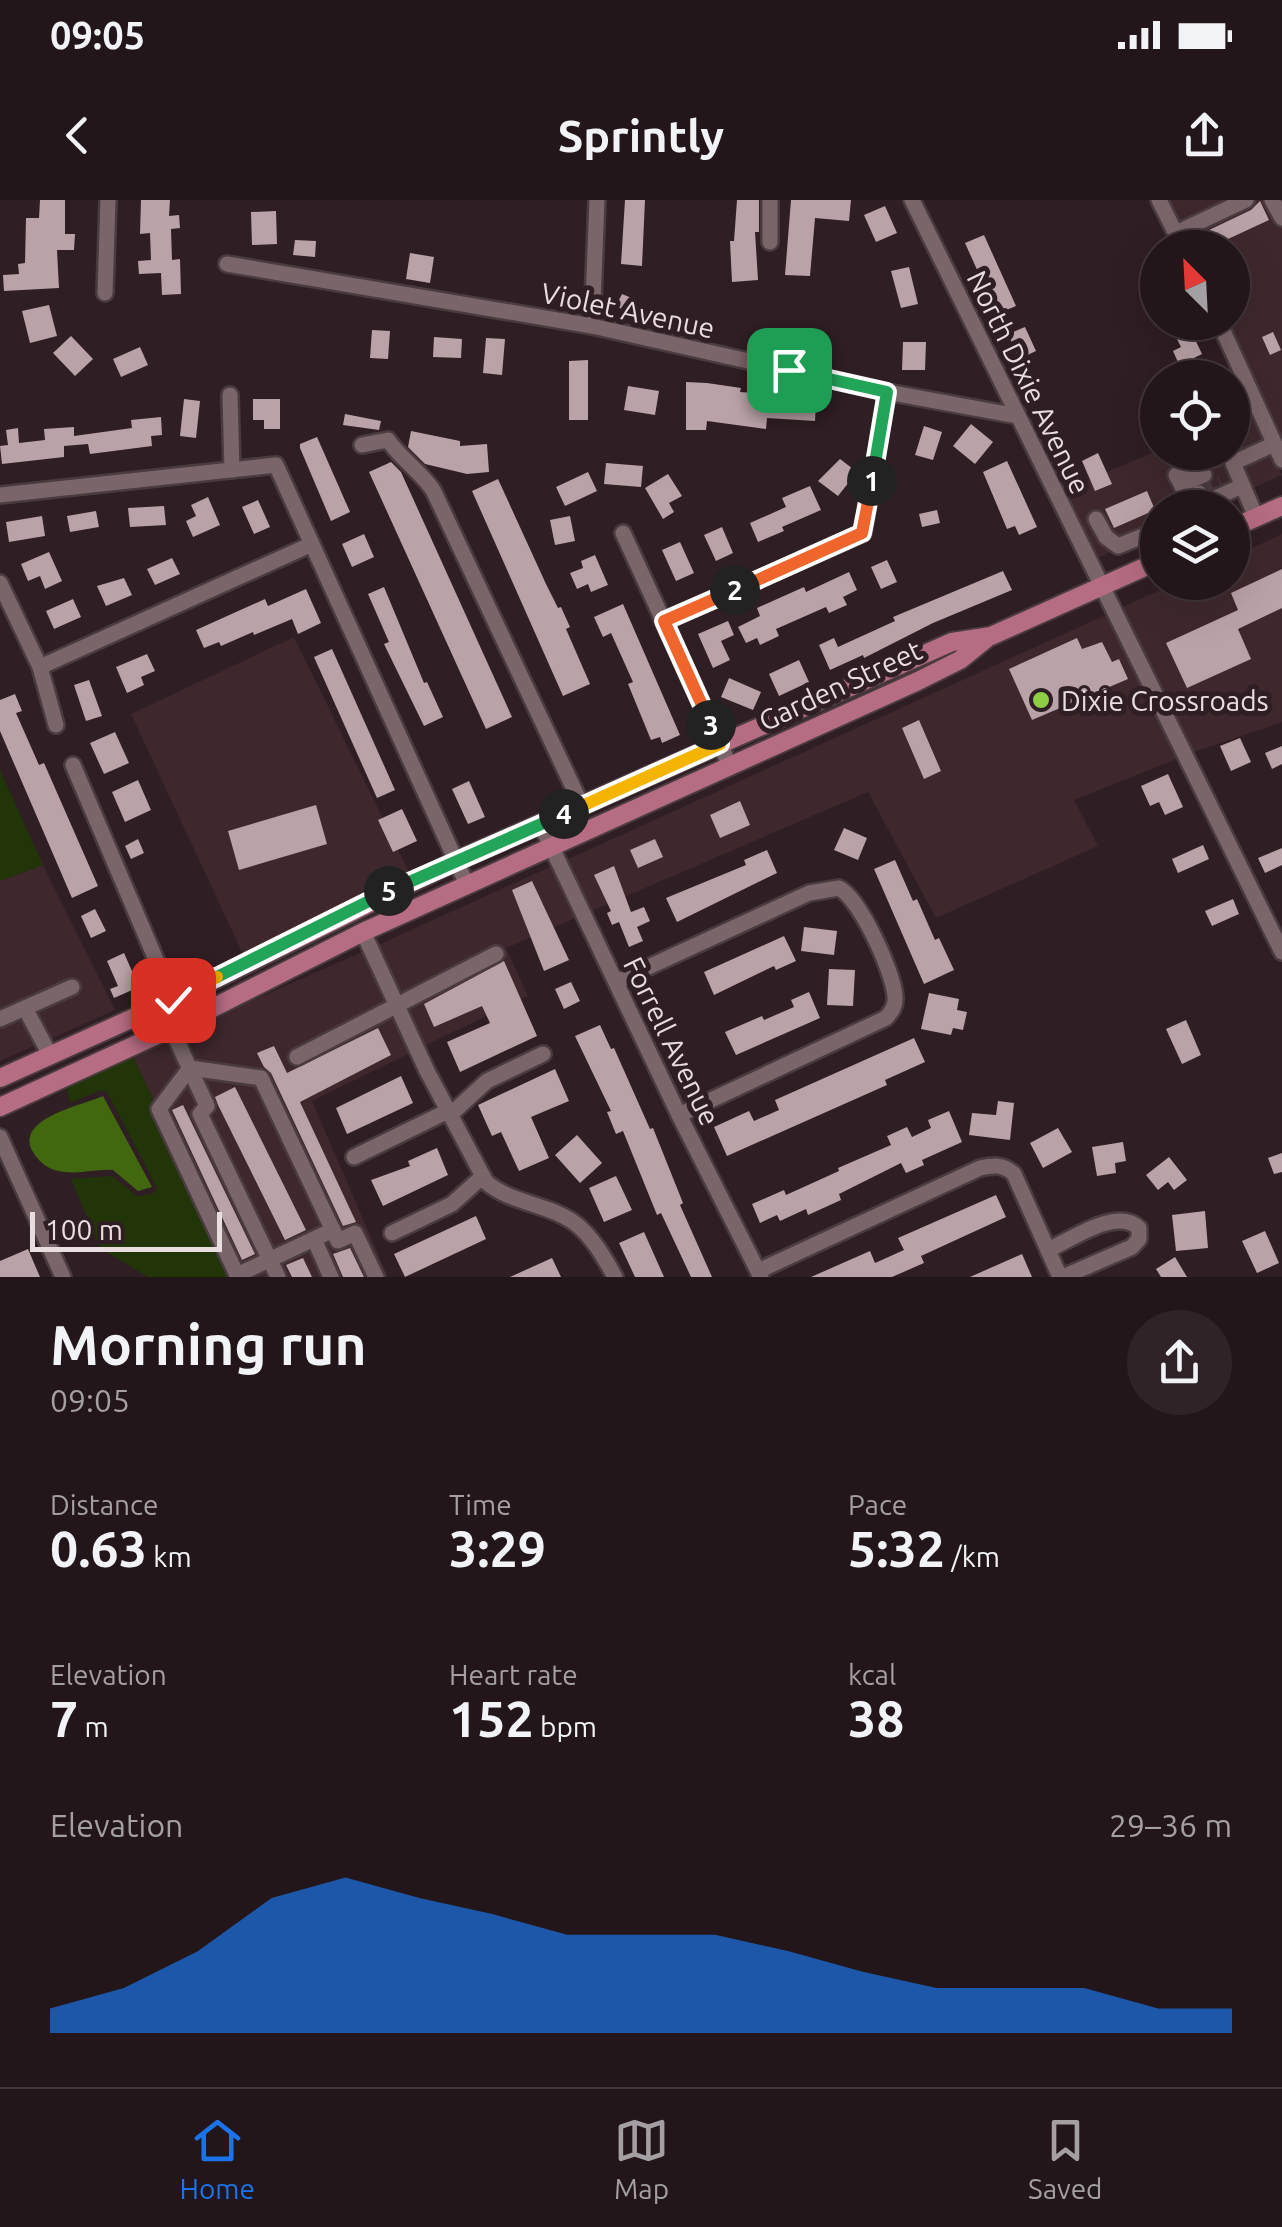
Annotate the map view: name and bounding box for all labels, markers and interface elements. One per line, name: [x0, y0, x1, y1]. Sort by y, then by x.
text: 09:05: [50, 14, 145, 56]
icon: back: [50, 108, 105, 163]
icon: share: [1177, 108, 1232, 163]
text: Sprintly: [558, 110, 724, 161]
north arrow: [1140, 230, 1250, 340]
map controls: [1140, 230, 1250, 600]
street label: North Dixie Avenue: [962, 266, 1096, 498]
street label: Violet Avenue: [539, 277, 717, 343]
pin: [747, 328, 832, 413]
icon: arrive: [762, 343, 817, 398]
button: locate: [1140, 360, 1250, 470]
pin: 1: [847, 456, 897, 506]
text: 1: [864, 465, 880, 496]
button: layers: [1140, 490, 1250, 600]
pin: 2: [710, 565, 760, 615]
text: 2: [727, 574, 743, 605]
street label: Garden Street: [754, 634, 926, 736]
place label: Dixie Crossroads: [1061, 685, 1269, 716]
marker: Dixie Crossroads: [1030, 689, 1052, 711]
pin: 3: [686, 700, 736, 750]
text: 3: [703, 709, 719, 740]
pin: 4: [539, 789, 589, 839]
text: 4: [556, 798, 572, 829]
pin: 5: [364, 866, 414, 916]
text: 5: [381, 875, 397, 906]
street label: Forrell Avenue: [618, 952, 726, 1130]
pin: [131, 958, 216, 1043]
icon: check: [146, 973, 201, 1028]
scale bar: [30, 1207, 222, 1252]
text: 100 m: [45, 1214, 123, 1245]
button: share: [1127, 1310, 1232, 1415]
text: Morning run: [50, 1314, 367, 1375]
text: 09:05: [50, 1382, 130, 1418]
text: Distance: [50, 1489, 158, 1520]
text: Time: [449, 1489, 512, 1520]
text: Pace: [848, 1489, 907, 1520]
text: 0.63: [50, 1520, 147, 1576]
text: 3:29: [449, 1520, 546, 1576]
text: 5:32: [848, 1520, 945, 1576]
text: km: [147, 1541, 192, 1572]
text: /km: [945, 1541, 1000, 1572]
text: Elevation: [50, 1659, 167, 1690]
text: Heart rate: [449, 1659, 578, 1690]
text: kcal: [848, 1659, 896, 1690]
text: 7: [50, 1690, 78, 1746]
text: 152: [449, 1690, 534, 1746]
text: 38: [848, 1690, 904, 1746]
text: m: [78, 1711, 109, 1742]
text: bpm: [534, 1711, 597, 1742]
text: Elevation: [50, 1807, 183, 1843]
text: 29–36 m: [1109, 1807, 1232, 1843]
tab: Home: [179, 2113, 255, 2204]
tab: Map: [614, 2113, 669, 2204]
tab: Saved: [1028, 2113, 1103, 2204]

